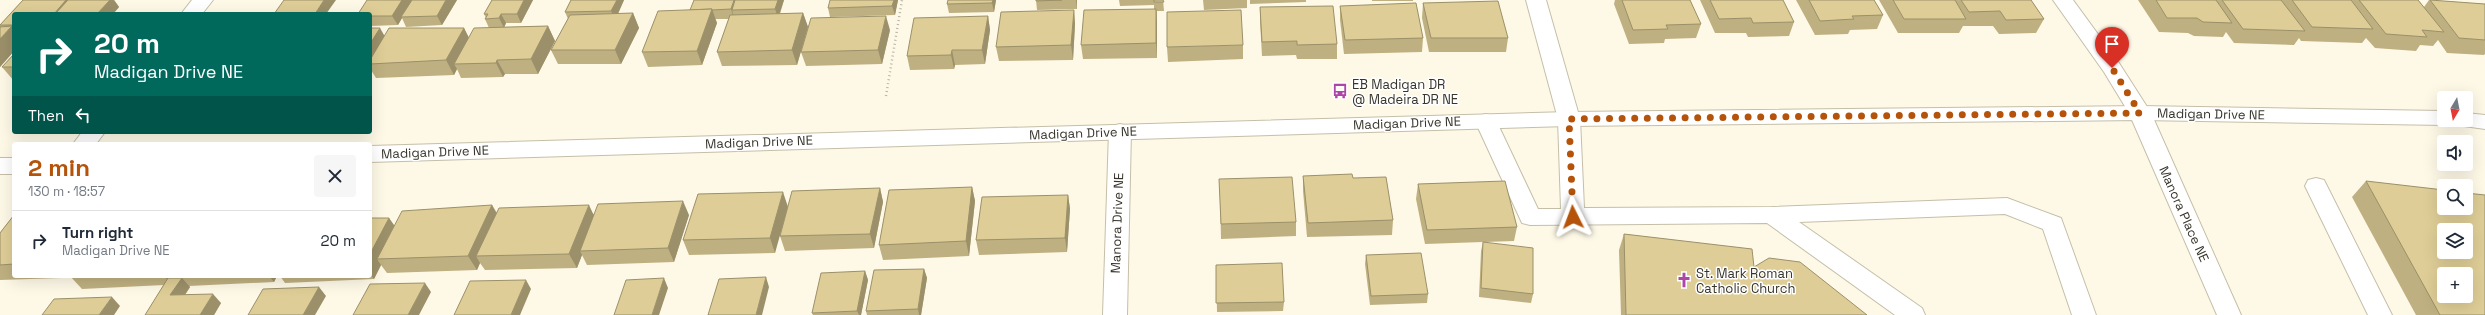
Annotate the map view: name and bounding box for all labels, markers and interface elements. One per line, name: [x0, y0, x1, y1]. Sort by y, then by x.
text: 20 m: [94, 25, 160, 61]
pin: [2095, 27, 2129, 68]
icon: right: [28, 28, 80, 80]
icon: arrive: [2101, 33, 2123, 55]
text: Madigan Drive NE: [94, 60, 243, 83]
place label: EB Madigan DR @ Madeira DR NE: [1352, 76, 1458, 108]
bus stop icon: EB Madigan DR @ Madeira DR NE: [1331, 82, 1349, 100]
north arrow: [2437, 91, 2473, 127]
map controls: [2437, 91, 2473, 303]
icon: left: [72, 104, 94, 126]
street label: Madigan Drive NE: [2157, 105, 2265, 123]
text: Then: [28, 106, 64, 125]
street label: Madigan Drive NE: [1353, 113, 1461, 133]
street label: Madigan Drive NE: [1029, 123, 1137, 143]
street label: Madigan Drive NE: [705, 132, 813, 152]
button: sound: [2437, 135, 2473, 171]
street label: Madigan Drive NE: [381, 142, 489, 162]
text: 2 min: [28, 152, 90, 183]
button: close: [314, 155, 356, 197]
street label: Manora Place NE: [2155, 163, 2213, 265]
street label: Manora Drive NE: [1107, 172, 1127, 274]
button: search: [2437, 179, 2473, 215]
text: 130 m · 18:57: [28, 183, 105, 200]
position arrow: [1552, 196, 1594, 238]
text: Turn right: [62, 223, 133, 242]
button: layers: [2437, 223, 2473, 259]
icon: right: [28, 230, 50, 252]
text: 20 m: [321, 231, 356, 250]
text: Madigan Drive NE: [62, 242, 170, 259]
place label: St. Mark Roman Catholic Church: [1696, 265, 1795, 297]
button: +: [2437, 267, 2473, 303]
church icon: St. Mark Roman Catholic Church: [1675, 271, 1693, 289]

